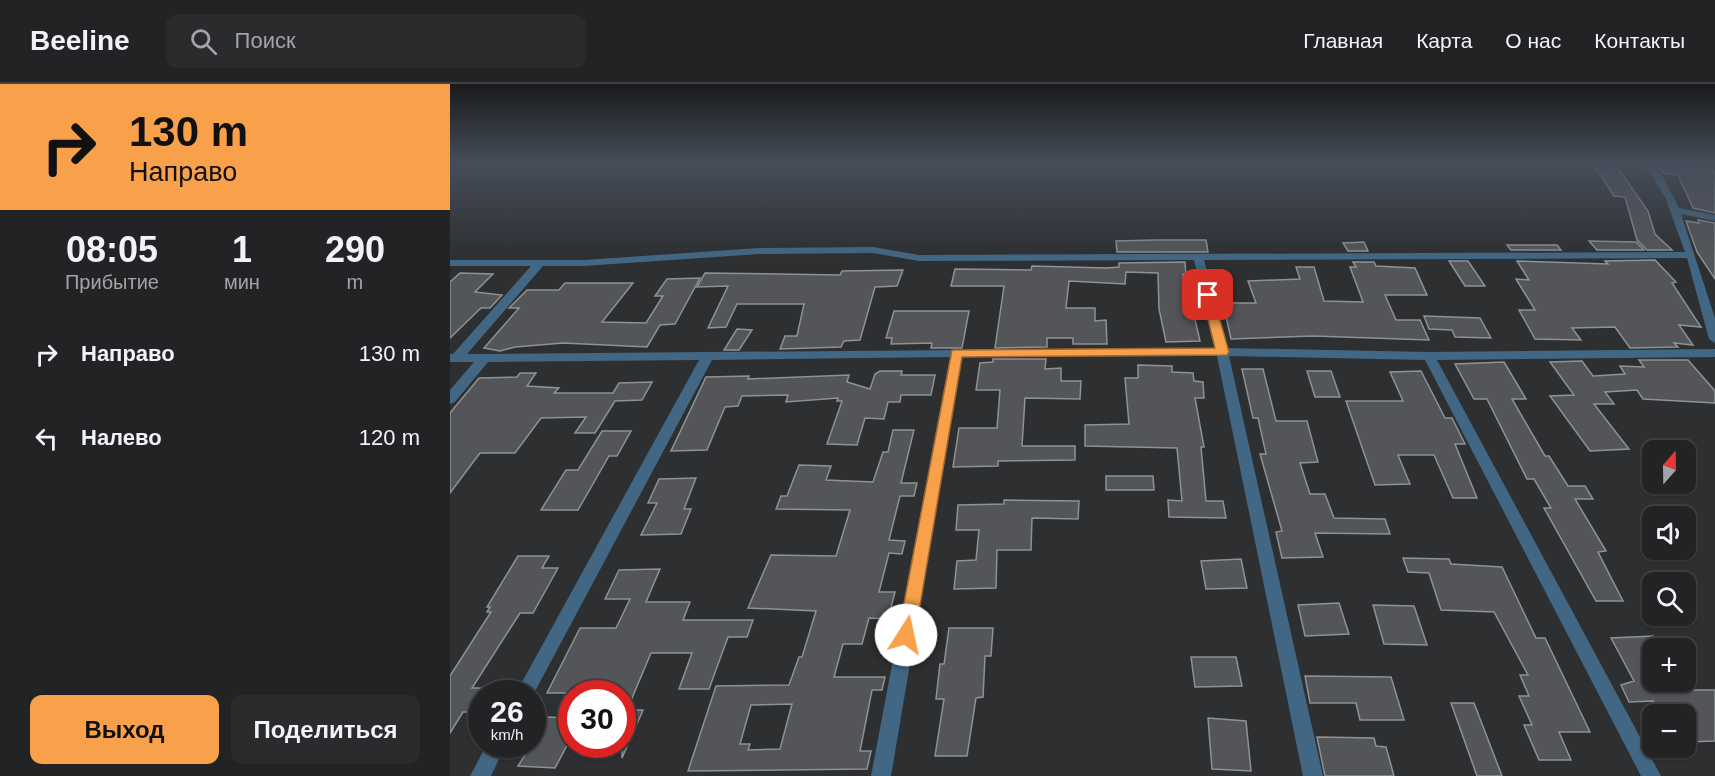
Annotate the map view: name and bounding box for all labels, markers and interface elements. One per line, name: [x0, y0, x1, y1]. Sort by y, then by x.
search box: [166, 14, 586, 68]
text: Beeline: [30, 25, 130, 56]
icon: search: [187, 25, 220, 58]
text: Поиск: [235, 28, 296, 53]
text: Главная: [1303, 29, 1383, 52]
text: Карта: [1416, 29, 1472, 52]
text: О нас: [1505, 29, 1561, 52]
text: Контакты: [1594, 29, 1685, 52]
icon: right: [30, 108, 108, 186]
text: 130 m: [129, 108, 248, 155]
text: Направо: [129, 157, 237, 187]
text: 08:05: [66, 229, 158, 270]
text: 1: [232, 229, 252, 270]
text: 290: [325, 229, 385, 270]
pin: [1182, 269, 1233, 320]
text: Прибытие: [65, 271, 159, 293]
text: мин: [224, 271, 260, 293]
text: m: [347, 271, 363, 293]
icon: arrive: [1191, 278, 1224, 311]
icon: right: [30, 338, 63, 371]
text: Направо: [81, 341, 175, 366]
text: 130 m: [359, 341, 420, 366]
icon: left: [30, 422, 63, 455]
text: Налево: [81, 425, 162, 450]
text: 120 m: [359, 425, 420, 450]
north arrow: [1642, 440, 1696, 494]
map controls: [1642, 440, 1696, 758]
button: sound: [1642, 506, 1696, 560]
button: search: [1642, 572, 1696, 626]
position arrow: [874, 603, 938, 667]
button: +: [1642, 638, 1696, 692]
speed limit sign: 30: [558, 680, 636, 758]
button: Выход: [30, 695, 219, 764]
button: Поделиться: [231, 695, 420, 764]
text: 26: [490, 695, 524, 728]
button: −: [1642, 704, 1696, 758]
text: km/h: [491, 726, 523, 743]

